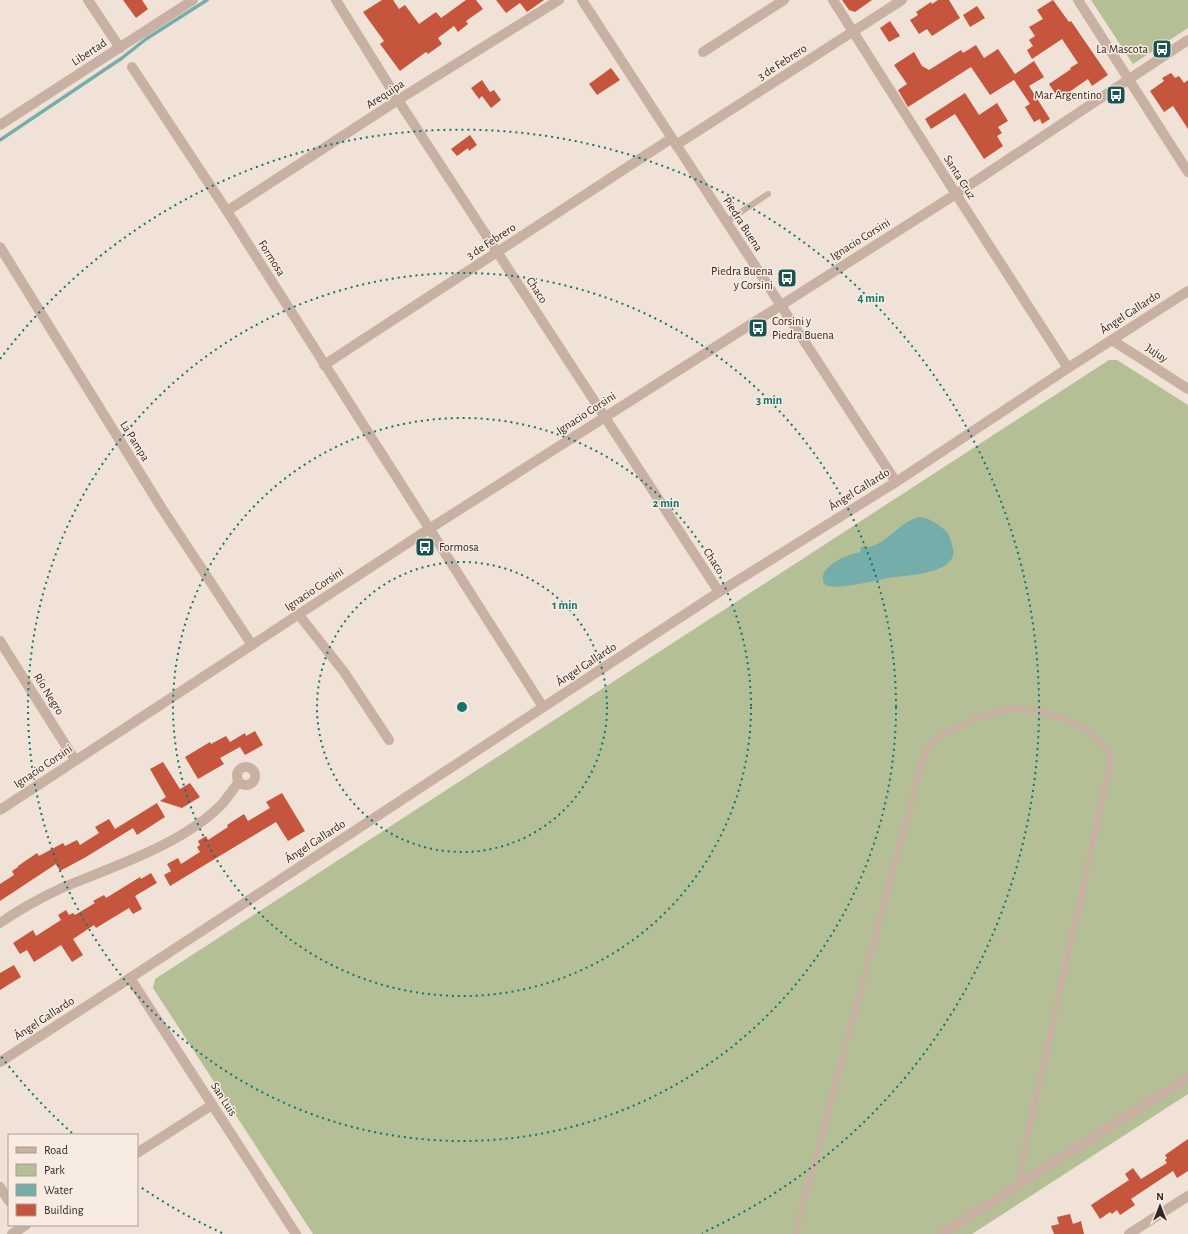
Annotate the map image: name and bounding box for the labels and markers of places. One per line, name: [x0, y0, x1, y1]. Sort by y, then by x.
bus stop icon: La Mascota: [1151, 38, 1173, 60]
place label: La Mascota: [1096, 43, 1148, 55]
bus stop icon: Mar Argentino: [1105, 84, 1127, 106]
place label: Mar Argentino: [1034, 89, 1102, 101]
place label: Piedra Buena y Corsini: [711, 265, 773, 292]
bus stop icon: Piedra Buena y Corsini: [776, 267, 798, 289]
place label: Corsini y Piedra Buena: [772, 315, 834, 341]
bus stop icon: Corsini y Piedra Buena: [747, 317, 769, 339]
bus stop icon: Formosa: [414, 536, 436, 558]
place label: Formosa: [439, 541, 479, 553]
centre of rings: [455, 700, 469, 714]

